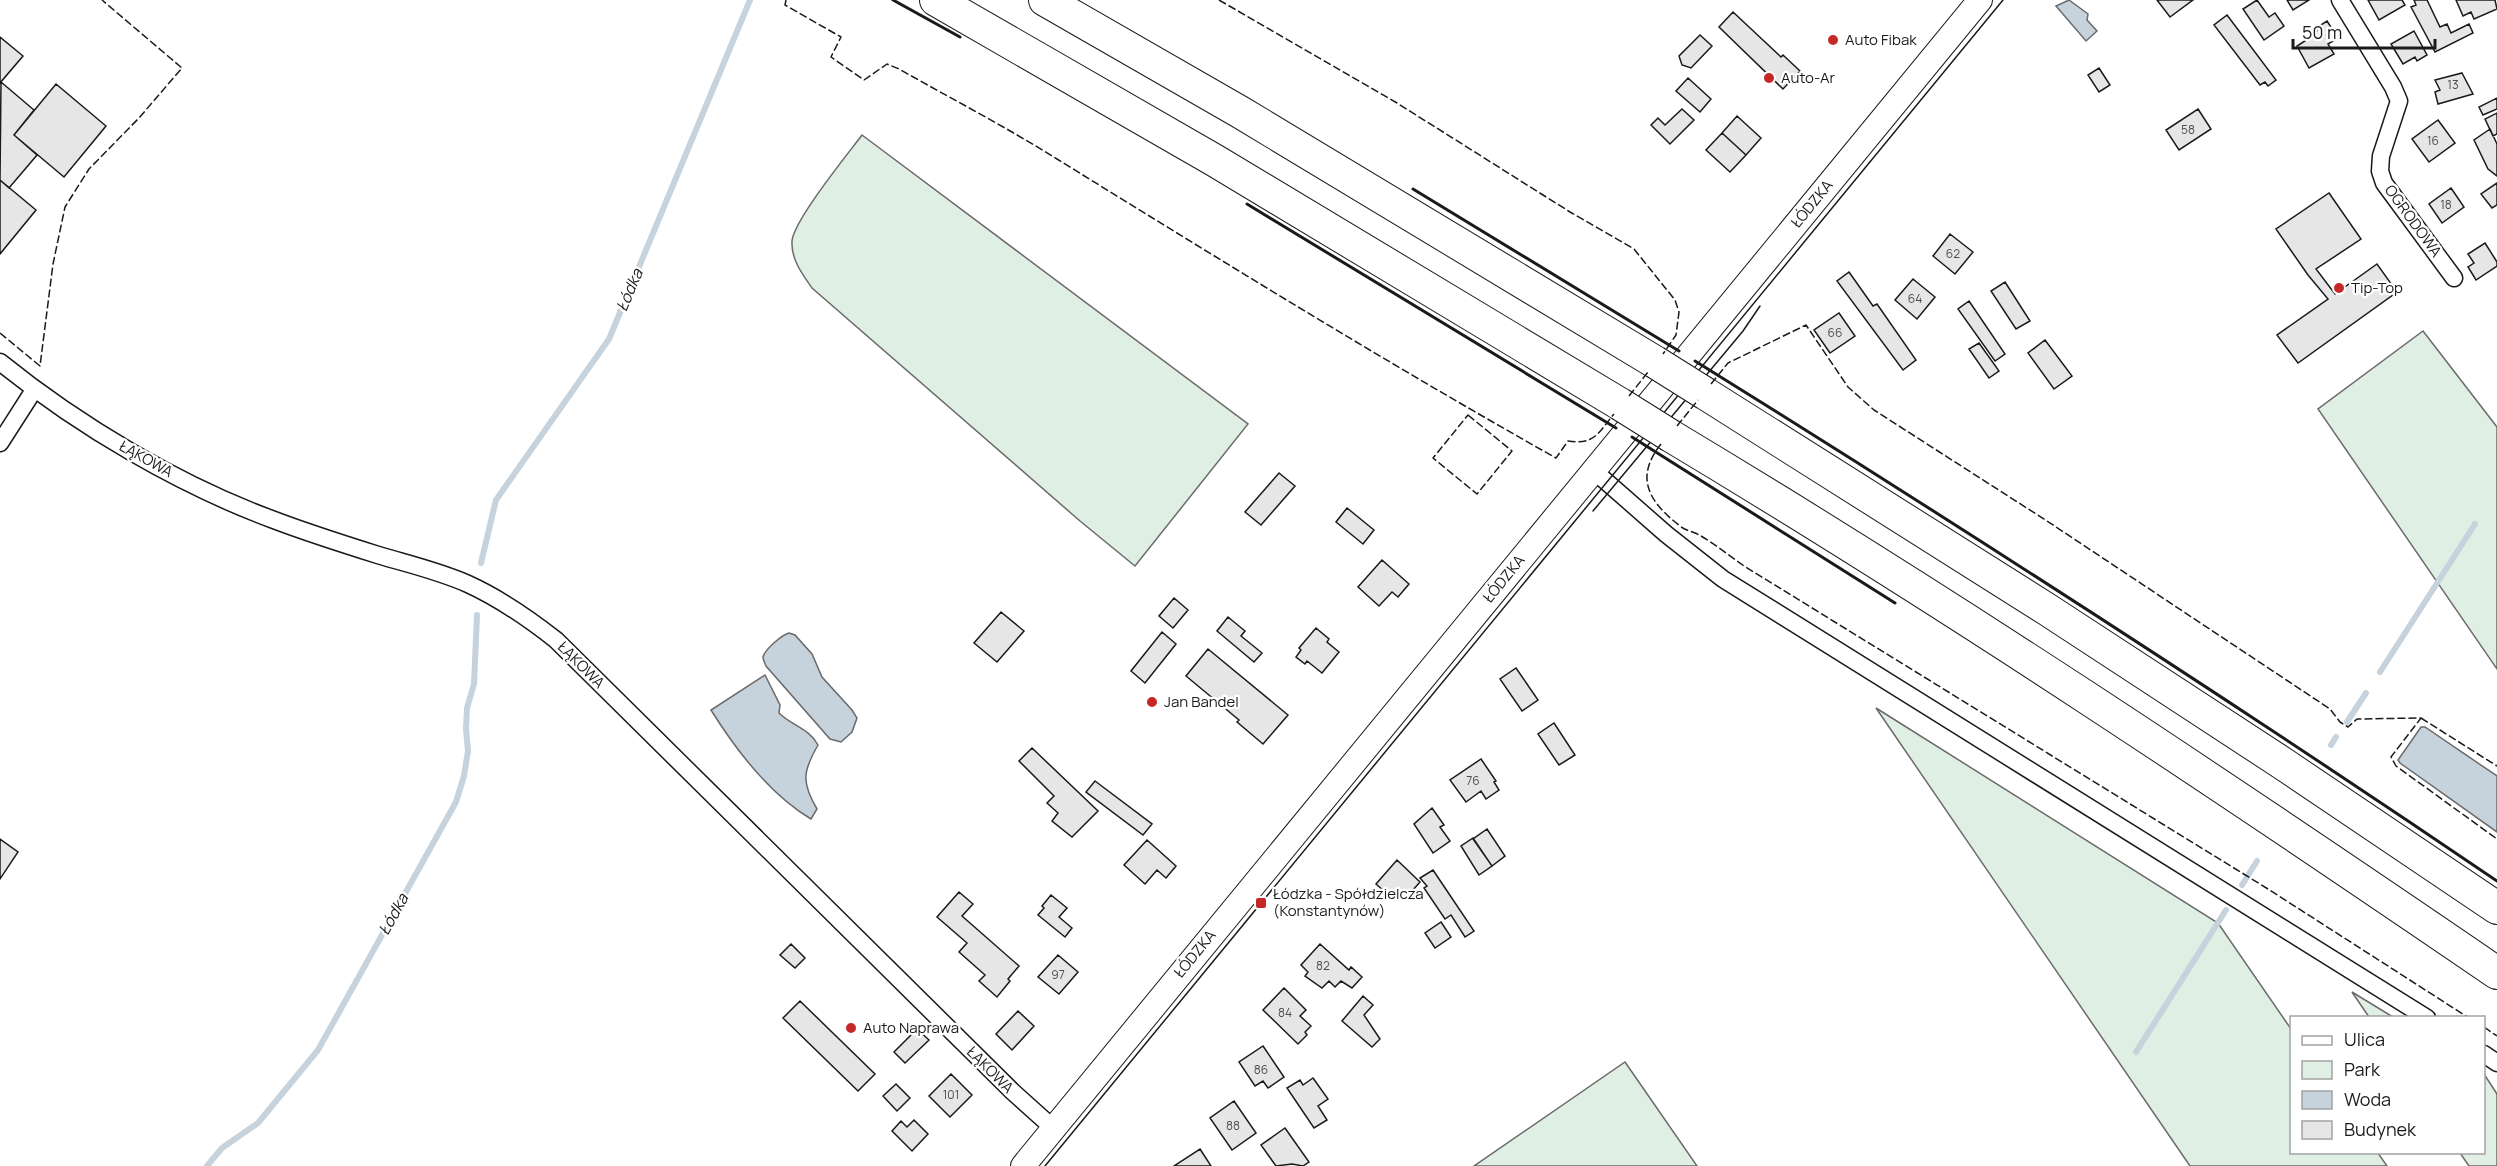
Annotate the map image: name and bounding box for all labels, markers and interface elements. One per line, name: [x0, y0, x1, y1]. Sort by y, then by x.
scale bar: [2293, 12, 2436, 50]
text: 50 m: [2302, 20, 2342, 44]
place label: Auto Fibak: [1845, 29, 1917, 50]
marker: Auto Fibak: [1826, 33, 1840, 47]
place label: Auto-Ar: [1781, 67, 1835, 88]
marker: Auto-Ar: [1762, 71, 1776, 85]
house number: 13: [2447, 76, 2459, 93]
house number: 58: [2181, 121, 2195, 138]
house number: 16: [2427, 132, 2439, 149]
street label: ŁÓDZKA: [1786, 175, 1838, 232]
street label: OGRODOWA: [2380, 180, 2447, 262]
house number: 18: [2440, 196, 2452, 213]
house number: 62: [1946, 245, 1960, 262]
water label: Łódka: [610, 264, 648, 315]
place label: Tip-Top: [2351, 277, 2403, 298]
marker: Tip-Top: [2332, 281, 2346, 295]
house number: 64: [1908, 290, 1922, 307]
house number: 66: [1828, 324, 1842, 341]
street label: ŁĄKOWA: [116, 435, 177, 482]
street label: ŁÓDZKA: [1478, 550, 1530, 607]
street label: ŁĄKOWA: [553, 637, 610, 693]
place label: Jan Bandel: [1164, 691, 1239, 712]
marker: Jan Bandel: [1145, 695, 1159, 709]
house number: 76: [1466, 772, 1480, 789]
place label: Łódzka - Spółdzielcza (Konstantynów): [1273, 883, 1424, 921]
water label: Łódka: [373, 888, 414, 939]
marker: Łódzka - Spółdzielcza (Konstantynów): [1254, 896, 1268, 910]
street label: ŁÓDZKA: [1169, 925, 1221, 982]
house number: 82: [1316, 957, 1330, 974]
house number: 97: [1051, 966, 1065, 983]
house number: 84: [1278, 1004, 1292, 1021]
legend: [2290, 1016, 2485, 1154]
place label: Auto Naprawa: [863, 1017, 959, 1038]
marker: Auto Naprawa: [844, 1021, 858, 1035]
text: Ulica: [2344, 1027, 2385, 1051]
street label: ŁĄKOWA: [962, 1042, 1019, 1098]
text: Park: [2344, 1057, 2381, 1081]
house number: 86: [1254, 1061, 1268, 1078]
house number: 101: [943, 1086, 959, 1103]
text: Woda: [2344, 1087, 2391, 1111]
house number: 88: [1226, 1117, 1240, 1134]
text: Budynek: [2344, 1117, 2417, 1141]

